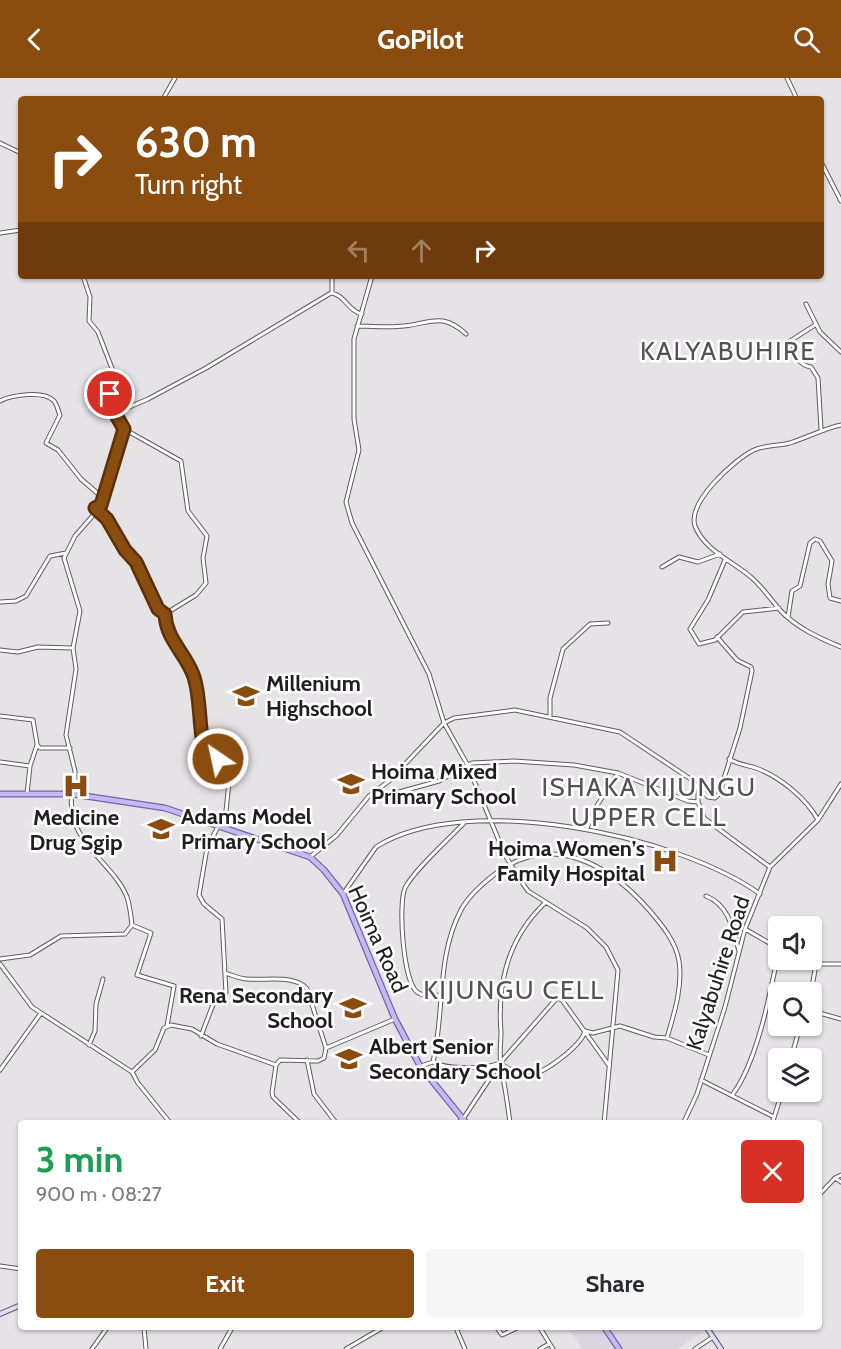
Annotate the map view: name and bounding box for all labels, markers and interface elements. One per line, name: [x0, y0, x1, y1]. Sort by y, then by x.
icon: back: [18, 23, 51, 56]
text: GoPilot: [377, 23, 464, 56]
icon: search: [790, 23, 823, 56]
text: 630 m: [135, 116, 257, 168]
icon: right: [36, 120, 114, 198]
text: Turn right: [135, 168, 242, 201]
icon: left: [342, 234, 375, 267]
icon: ahead: [405, 234, 438, 267]
icon: right: [468, 234, 501, 267]
district label: KALYABUHIRE: [640, 335, 816, 367]
pin: [84, 368, 135, 419]
icon: arrive: [93, 377, 126, 410]
place label: Millenium Highschool: [266, 670, 373, 722]
school or university icon: Millenium Highschool: [231, 681, 261, 711]
position arrow: [186, 727, 250, 791]
place label: Hoima Mixed Primary School: [371, 758, 517, 810]
school or university icon: Hoima Mixed Primary School: [336, 769, 366, 799]
hospital icon: Medicine Drug Sgip: [61, 771, 91, 801]
district label: ISHAKA KIJUNGU UPPER CELL: [541, 771, 757, 833]
place label: Adams Model Primary School: [181, 803, 327, 855]
place label: Medicine Drug Sgip: [29, 804, 123, 856]
school or university icon: Adams Model Primary School: [146, 814, 176, 844]
place label: Hoima Women’s Family Hospital: [488, 835, 645, 887]
hospital icon: Hoima Women’s Family Hospital: [650, 846, 680, 876]
street label: Hoima Road: [342, 881, 414, 997]
street label: Kalyabuhire Road: [680, 892, 756, 1054]
map controls: [768, 916, 822, 1102]
button: sound: [768, 916, 822, 970]
district label: KIJUNGU CELL: [423, 974, 605, 1006]
place label: Rena Secondary School: [179, 982, 333, 1034]
button: search: [768, 982, 822, 1036]
school or university icon: Rena Secondary School: [338, 993, 368, 1023]
place label: Albert Senior Secondary School: [369, 1033, 541, 1085]
school or university icon: Albert Senior Secondary School: [334, 1044, 364, 1074]
button: layers: [768, 1048, 822, 1102]
text: 3 min: [36, 1137, 123, 1181]
button: close: [741, 1140, 804, 1203]
text: 900 m · 08:27: [36, 1182, 162, 1206]
button: Exit: [36, 1249, 414, 1318]
button: Share: [426, 1249, 804, 1318]

